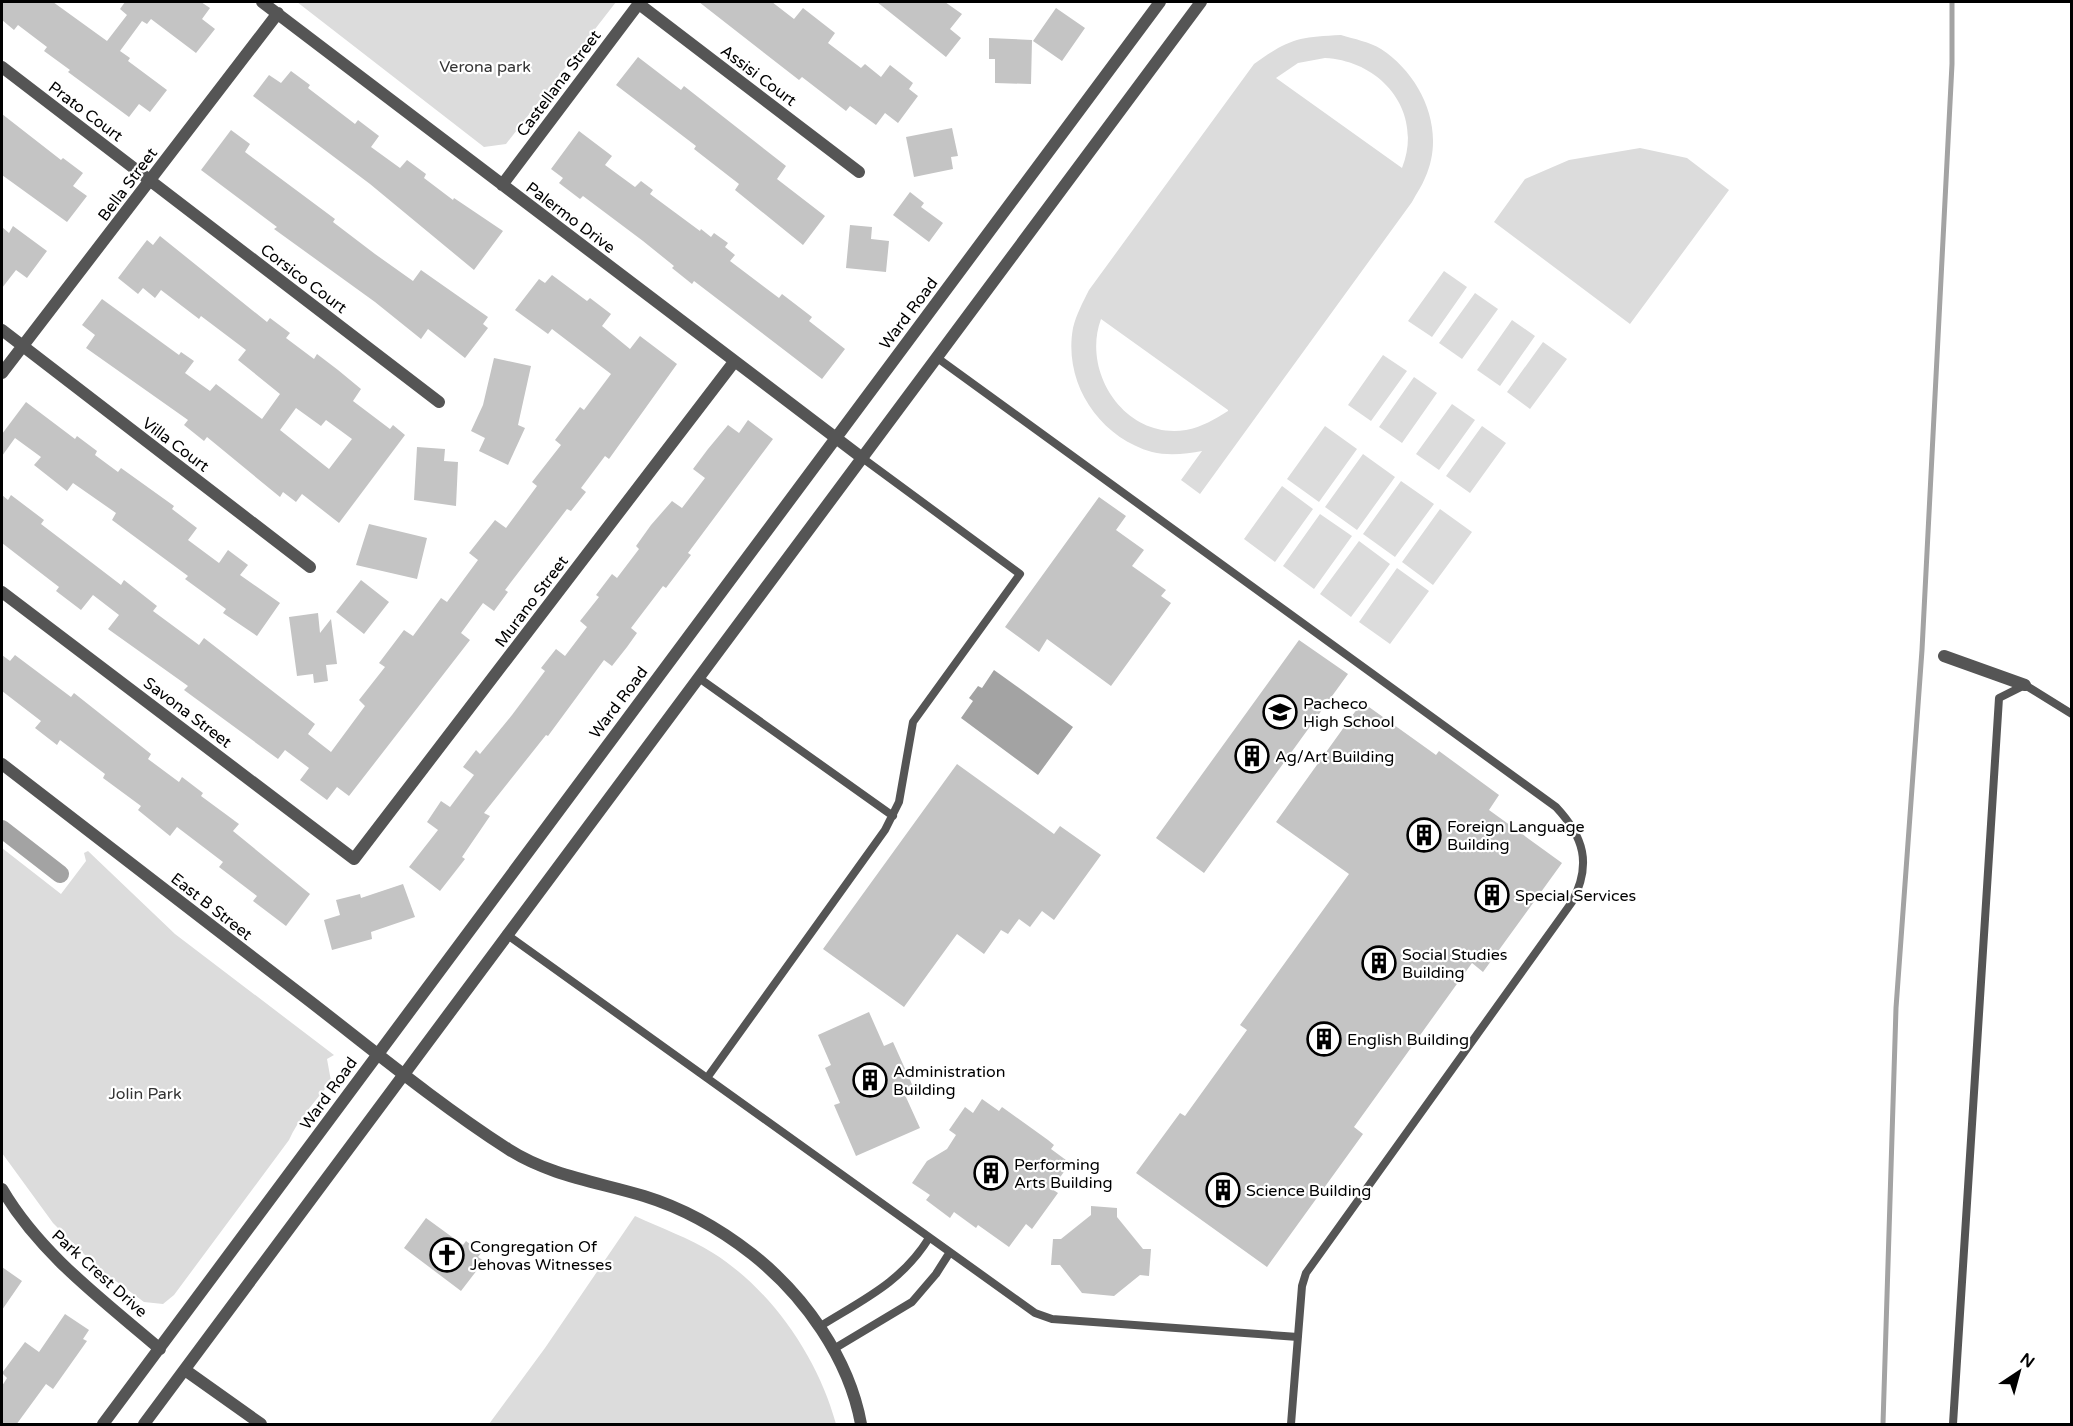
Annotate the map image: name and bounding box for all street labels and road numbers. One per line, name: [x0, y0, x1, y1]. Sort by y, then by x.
street label: Castellana Street: [512, 26, 605, 141]
street label: Assisi Court: [717, 41, 800, 111]
street label: Prato Court: [44, 77, 127, 146]
street label: Bella Street: [94, 144, 162, 225]
street label: Palermo Drive: [522, 178, 619, 258]
street label: Corsico Court: [256, 240, 351, 318]
street label: Ward Road: [875, 274, 942, 354]
street label: Villa Court: [138, 413, 213, 476]
street label: Murano Street: [491, 552, 573, 651]
street label: Ward Road: [585, 663, 652, 743]
street label: Savona Street: [139, 673, 236, 753]
street label: East B Street: [167, 869, 256, 945]
street label: Ward Road: [296, 1053, 362, 1134]
street label: Park Crest Drive: [47, 1226, 151, 1322]

